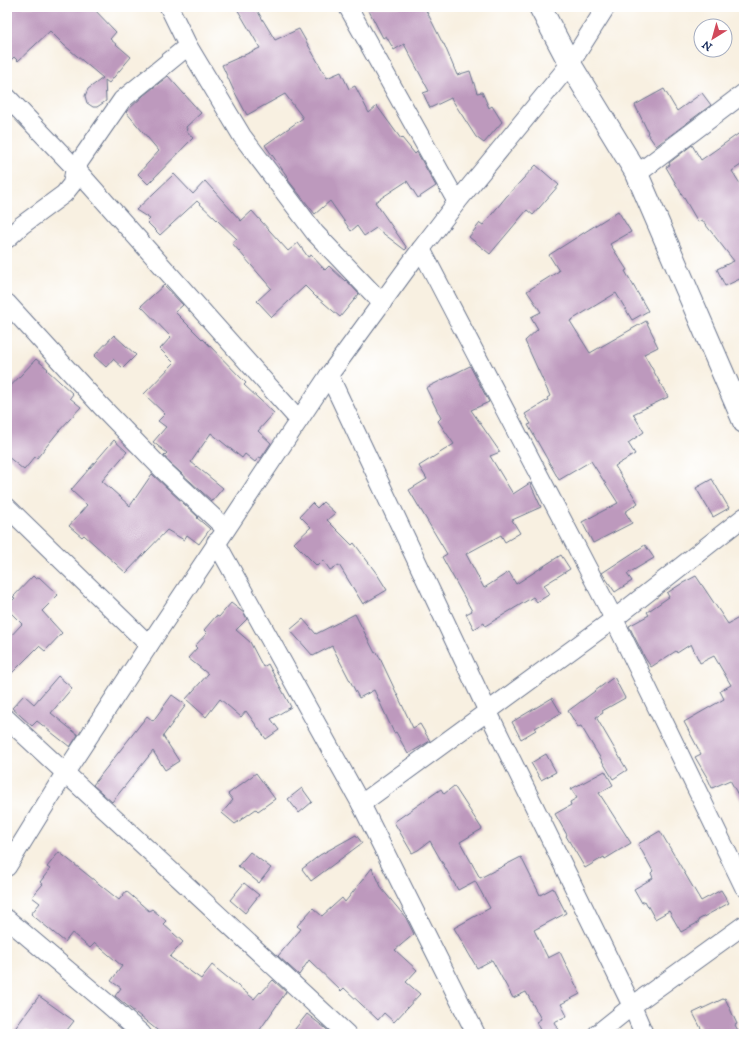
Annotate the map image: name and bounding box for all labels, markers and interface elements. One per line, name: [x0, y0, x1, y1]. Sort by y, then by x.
north arrow: [693, 18, 733, 58]
text: N: [700, 37, 715, 53]

